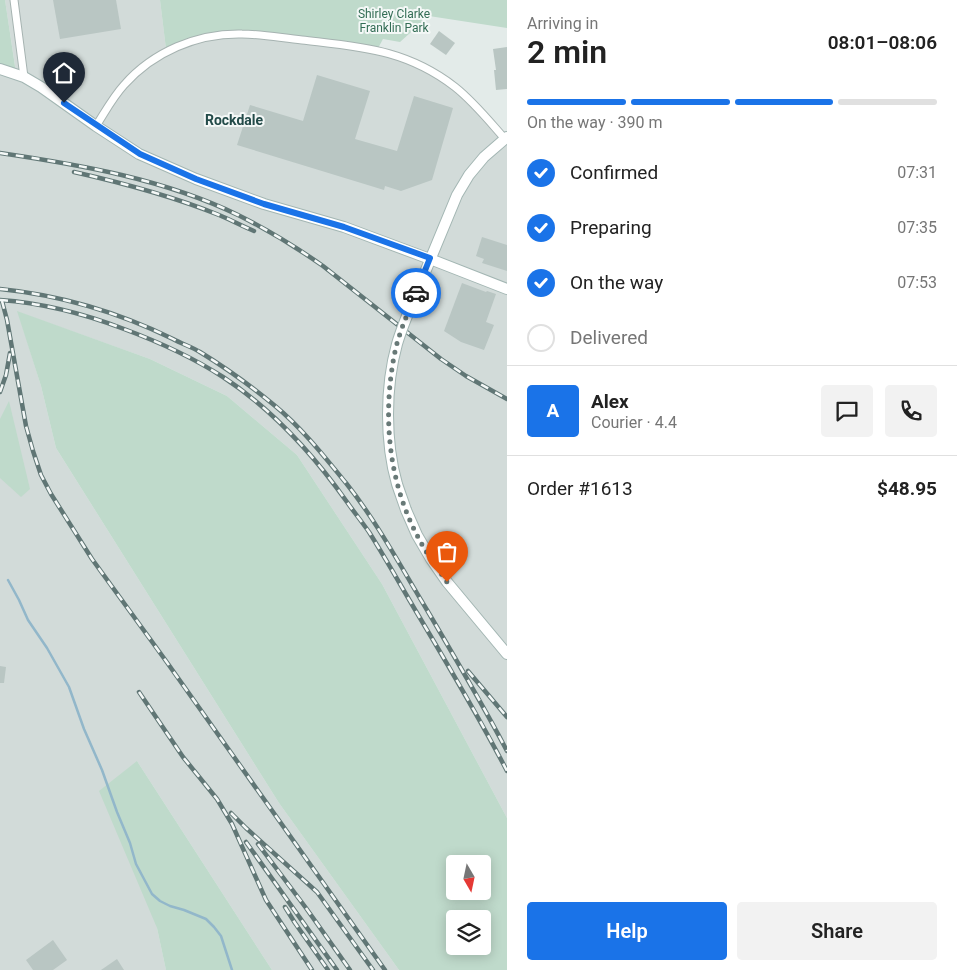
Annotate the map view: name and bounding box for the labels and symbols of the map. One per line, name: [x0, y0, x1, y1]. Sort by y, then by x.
park label: Shirley Clarke Franklin Park: [358, 7, 430, 35]
pin: [43, 52, 85, 103]
district label: Rockdale: [205, 112, 264, 128]
courier: [391, 268, 441, 318]
pin: [426, 531, 468, 582]
north arrow: [446, 855, 491, 900]

